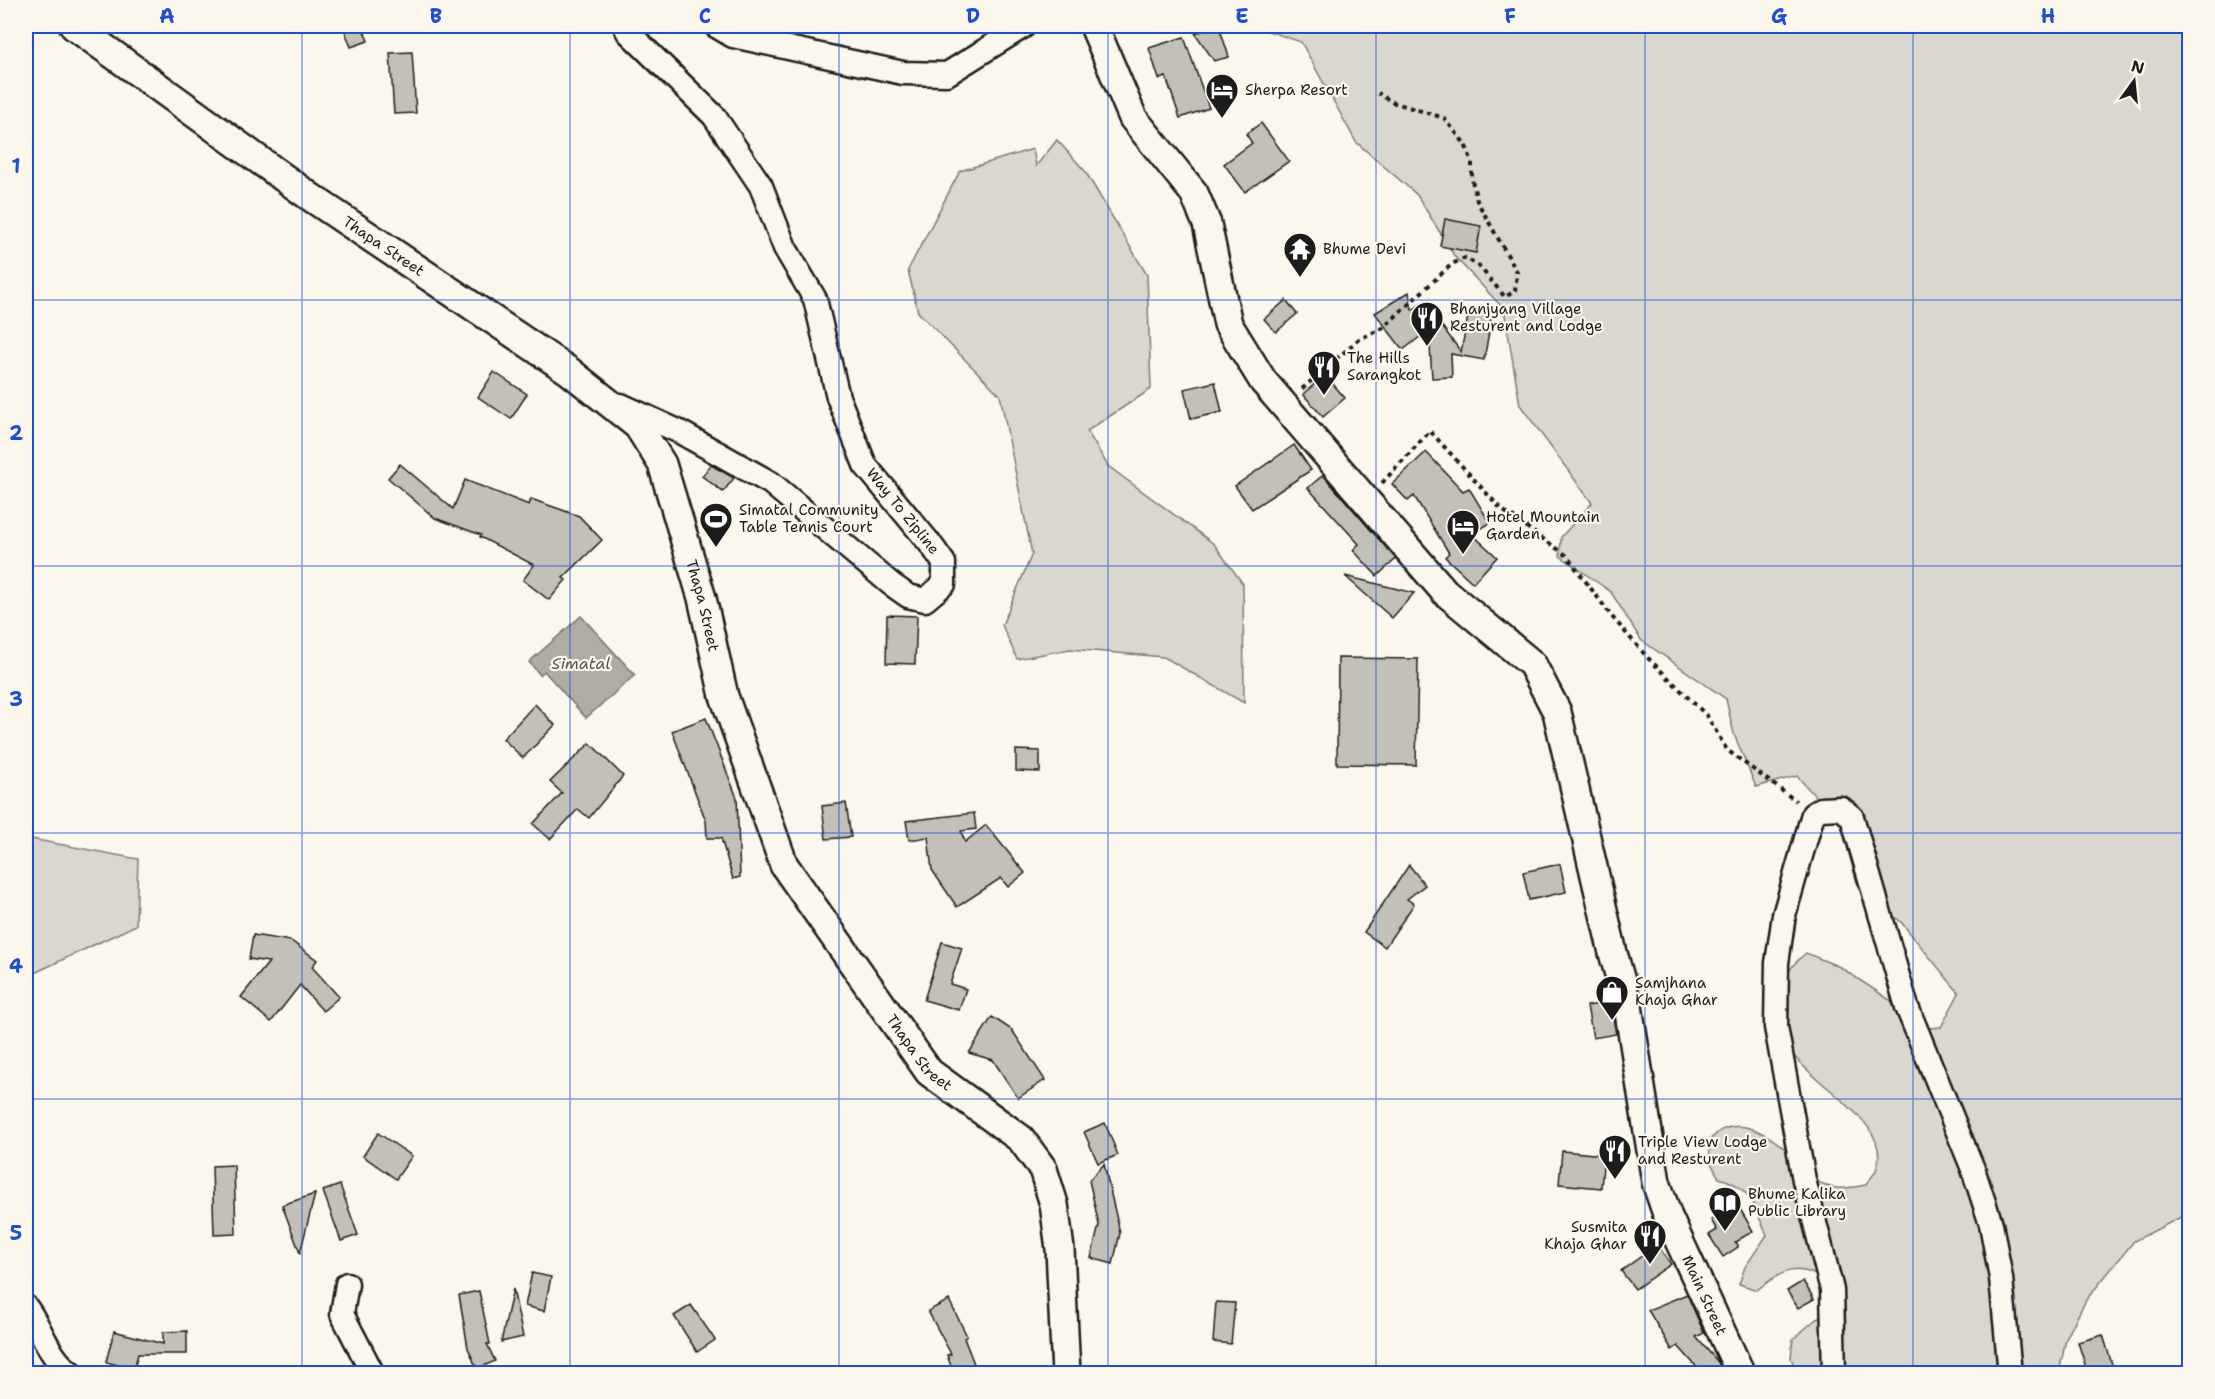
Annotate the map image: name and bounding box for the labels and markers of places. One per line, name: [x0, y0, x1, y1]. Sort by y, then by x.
hotel icon: Sherpa Resort: [1204, 72, 1240, 119]
place label: Sherpa Resort: [1245, 80, 1348, 100]
temple icon: Bhume Devi: [1282, 231, 1318, 278]
place label: Bhume Devi: [1323, 239, 1406, 259]
place label: Bhanjyang Village Resturent and Lodge: [1450, 299, 1603, 336]
restaurant icon: Bhanjyang Village Resturent and Lodge: [1409, 300, 1445, 347]
place label: The Hills Sarangkot: [1347, 348, 1421, 385]
restaurant icon: The Hills Sarangkot: [1306, 349, 1342, 396]
place label: Simatal Community Table Tennis Court: [739, 500, 879, 537]
sports icon: Simatal Community Table Tennis Court: [698, 501, 734, 548]
place label: Hotel Mountain Garden: [1486, 507, 1600, 544]
hotel icon: Hotel Mountain Garden: [1445, 508, 1481, 555]
place label: Samjhana Khaja Ghar: [1635, 973, 1718, 1010]
shop icon: Samjhana Khaja Ghar: [1594, 974, 1630, 1021]
place label: Triple View Lodge and Resturent: [1638, 1132, 1768, 1169]
restaurant icon: Triple View Lodge and Resturent: [1597, 1133, 1633, 1180]
place label: Bhume Kalika Public Library: [1748, 1184, 1846, 1221]
library icon: Bhume Kalika Public Library: [1707, 1185, 1743, 1232]
place label: Susmita Khaja Ghar: [1544, 1217, 1628, 1254]
restaurant icon: Susmita Khaja Ghar: [1632, 1218, 1668, 1265]

